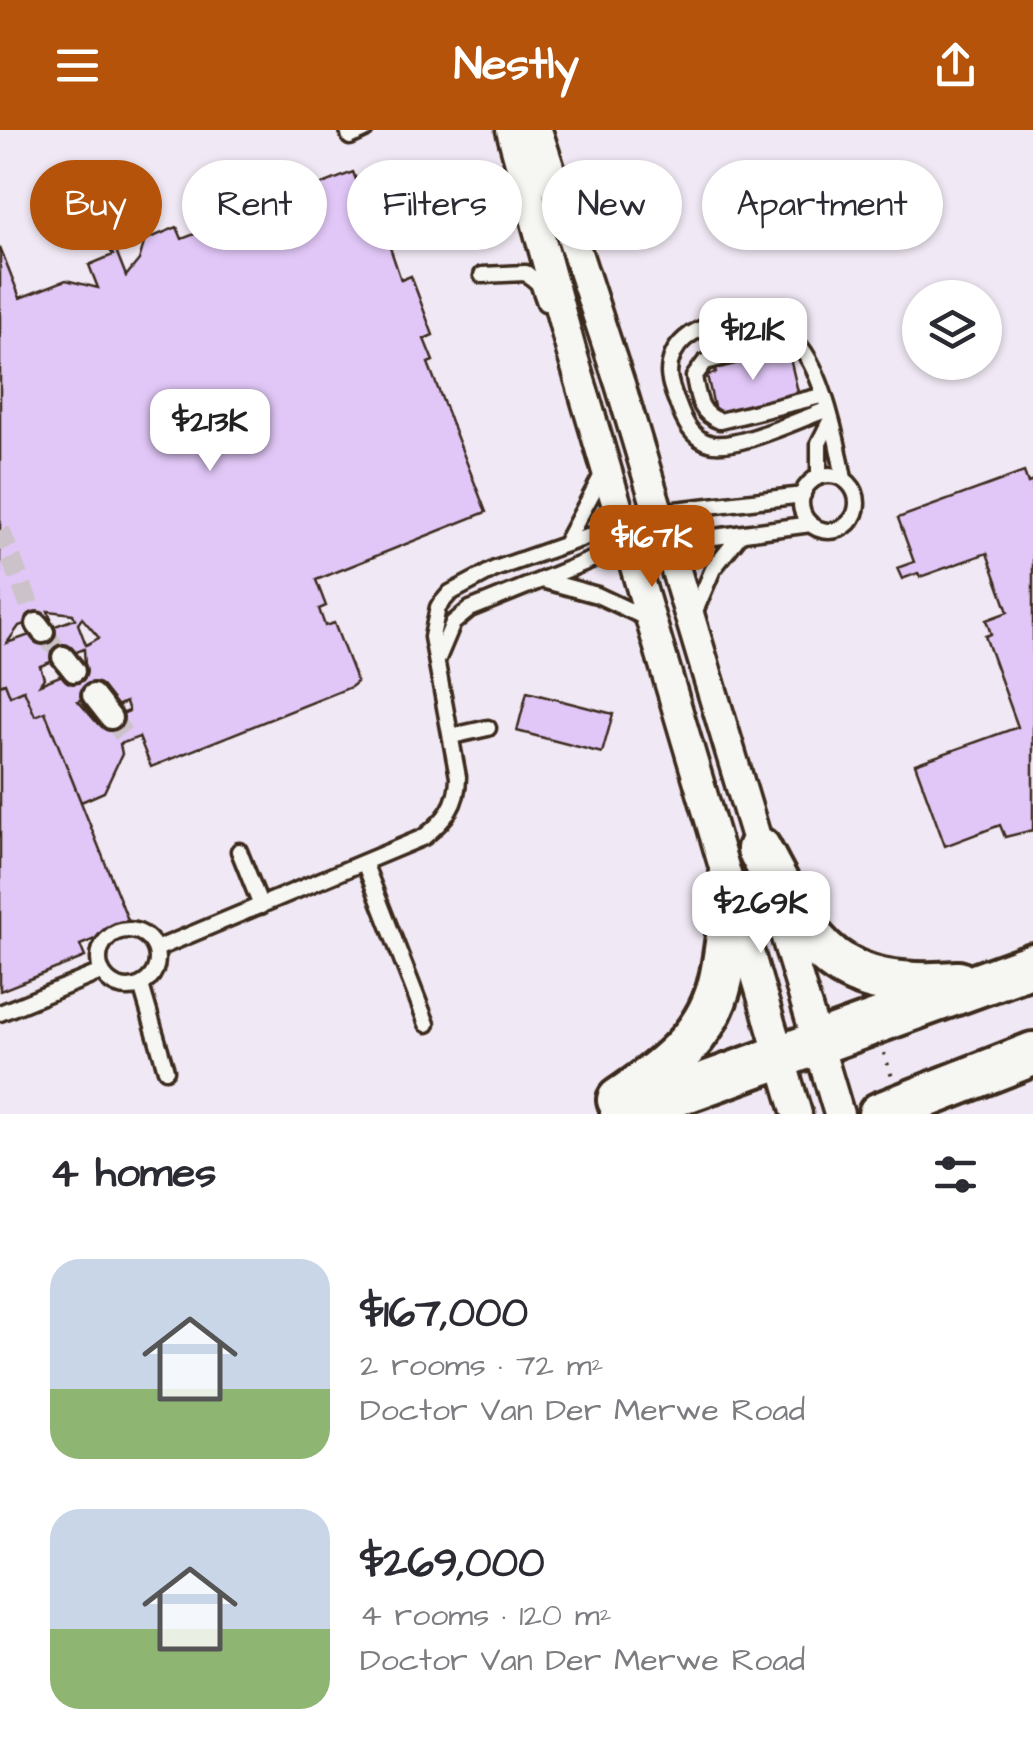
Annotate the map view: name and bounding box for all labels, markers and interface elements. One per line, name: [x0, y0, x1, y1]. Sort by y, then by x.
text: Nestly: [454, 34, 579, 96]
icon: menu: [50, 38, 105, 93]
icon: share: [928, 38, 983, 93]
chip: Buy: [30, 160, 162, 250]
chip: Rent: [182, 160, 327, 250]
chip: Filters: [347, 160, 522, 250]
chip: New: [542, 160, 682, 250]
chip: Apartment: [702, 160, 943, 250]
map controls: [902, 280, 1002, 380]
button: layers: [902, 280, 1002, 380]
pin: $121K: [683, 298, 823, 383]
text: $121K: [721, 308, 785, 353]
pin: $213K: [140, 389, 280, 474]
text: $213K: [172, 399, 248, 444]
pin: $167K: [582, 505, 722, 590]
text: $167K: [611, 515, 693, 560]
pin: $269K: [691, 871, 831, 956]
text: $269K: [714, 881, 808, 926]
text: 4 homes: [50, 1145, 216, 1203]
icon: filters: [928, 1147, 983, 1202]
text: $167,000: [360, 1285, 528, 1343]
icon: home: [130, 1299, 250, 1419]
text: 2 rooms · 72 m²: [360, 1343, 604, 1388]
text: Doctor Van Der Merwe Road: [360, 1388, 805, 1433]
text: $269,000: [360, 1535, 545, 1593]
icon: home: [130, 1549, 250, 1669]
text: 4 rooms · 120 m²: [360, 1593, 612, 1638]
text: Doctor Van Der Merwe Road: [360, 1638, 805, 1683]

